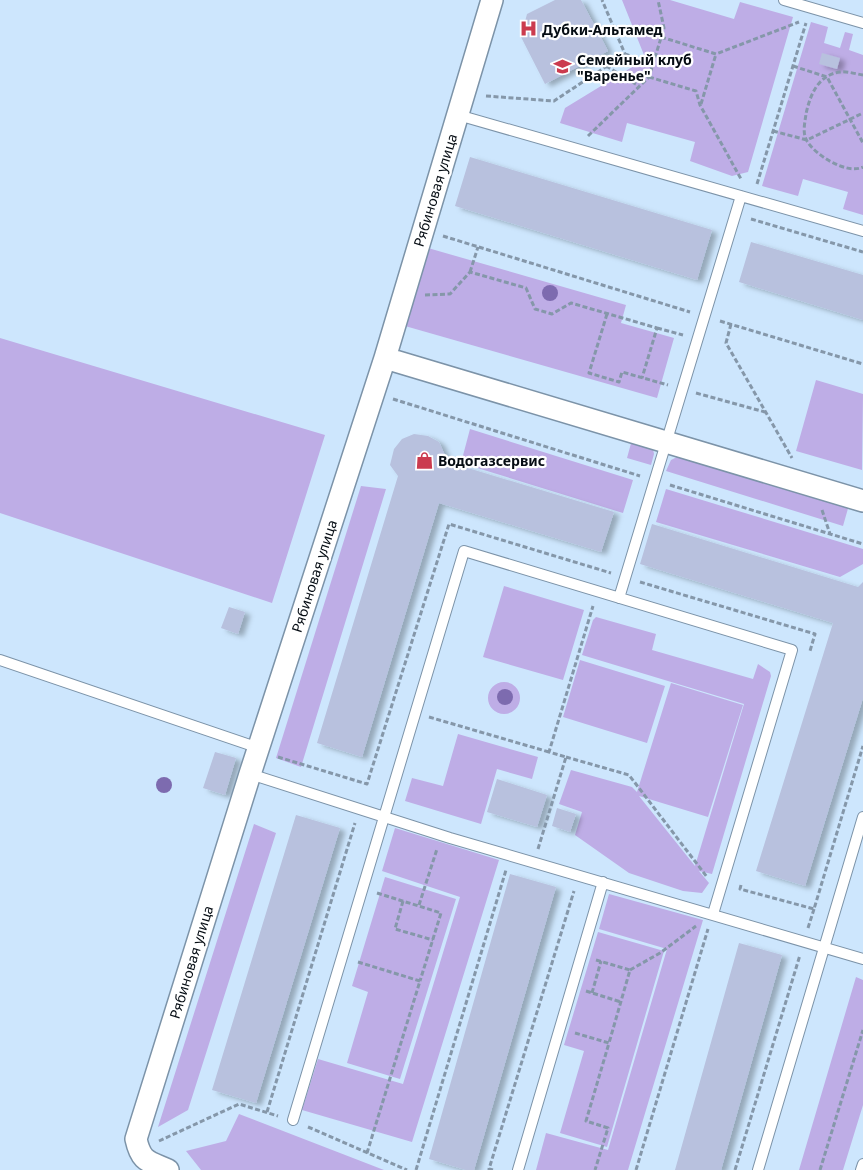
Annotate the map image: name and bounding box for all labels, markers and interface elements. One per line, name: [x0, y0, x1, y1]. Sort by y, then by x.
hospital icon: Дубки-Альтамед: [518, 19, 538, 39]
place label: Дубки-Альтамед: [542, 20, 663, 39]
place label: Семейный клуб "Варенье": [577, 50, 692, 85]
school or university icon: Семейный клуб "Варенье": [553, 57, 573, 77]
street label: Рябиновая улица: [409, 131, 461, 249]
shop icon: Водогазсервис: [414, 450, 434, 470]
place label: Водогазсервис: [438, 451, 545, 470]
street label: Рябиновая улица: [287, 517, 341, 635]
street label: Рябиновая улица: [165, 903, 217, 1021]

